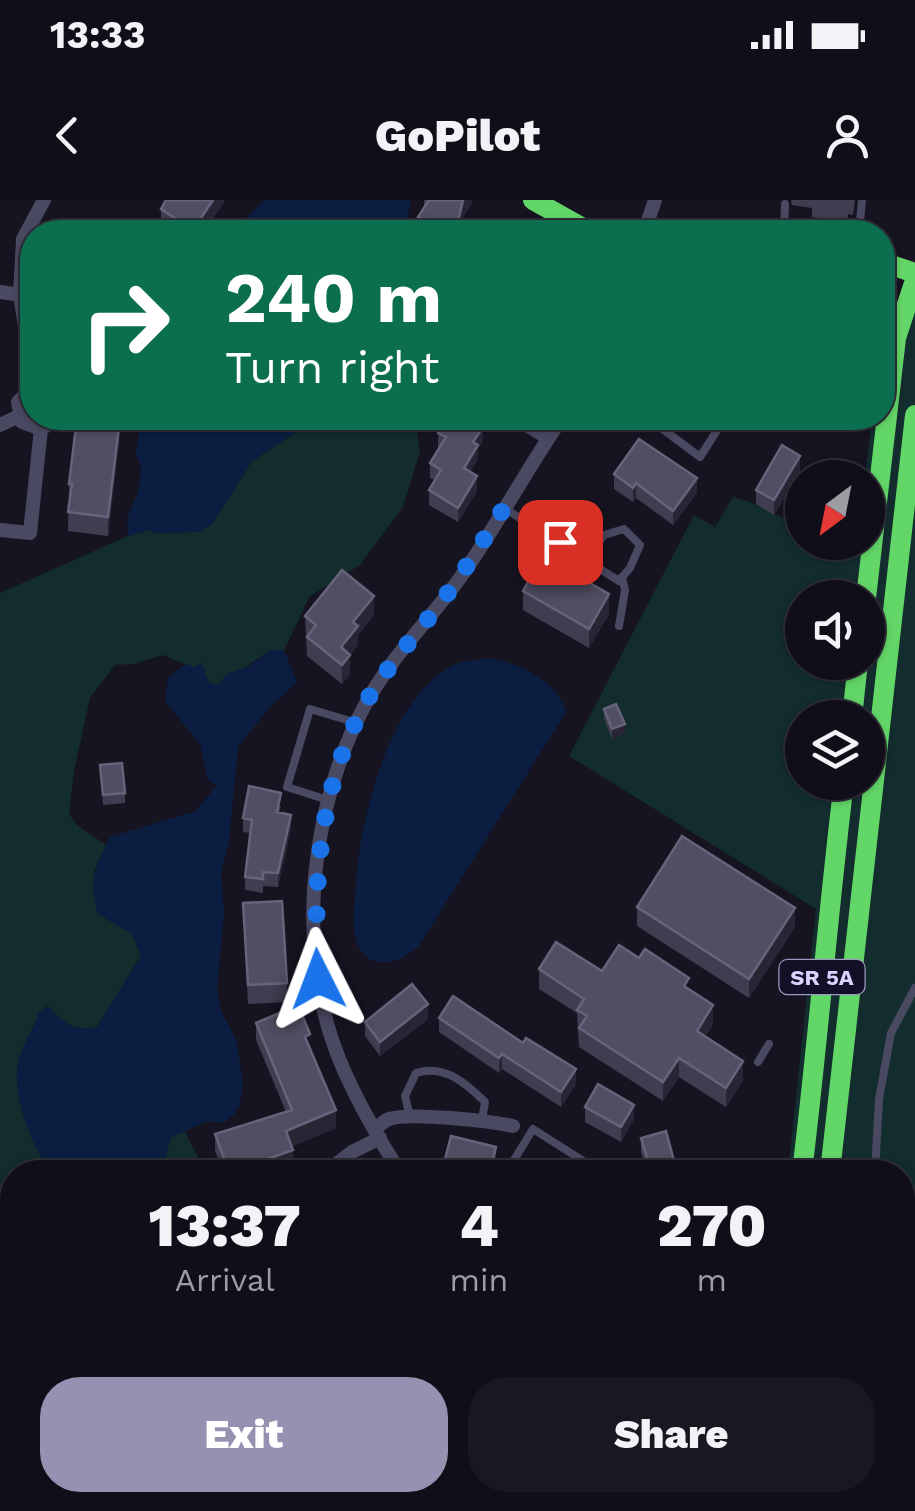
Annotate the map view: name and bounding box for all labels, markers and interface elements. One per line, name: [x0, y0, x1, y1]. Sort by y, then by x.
text: 13:33: [50, 13, 145, 57]
icon: back: [40, 108, 95, 163]
icon: person: [820, 108, 875, 163]
text: GoPilot: [375, 109, 540, 162]
text: 240 m: [225, 257, 442, 339]
icon: right: [60, 260, 190, 390]
text: Turn right: [225, 341, 439, 394]
north arrow: [785, 460, 885, 560]
map controls: [785, 460, 885, 800]
pin: [518, 500, 603, 585]
icon: arrive: [533, 515, 588, 570]
button: sound: [785, 580, 885, 680]
button: layers: [785, 700, 885, 800]
position arrow: [266, 927, 370, 1031]
road number: SR 5A: [780, 960, 864, 994]
text: 13:37: [148, 1190, 301, 1261]
text: 4: [459, 1190, 499, 1261]
text: 270: [657, 1190, 767, 1261]
text: Arrival: [175, 1261, 275, 1299]
text: min: [450, 1261, 508, 1299]
text: m: [696, 1261, 727, 1299]
button: Exit: [40, 1377, 448, 1492]
button: Share: [468, 1377, 875, 1492]

